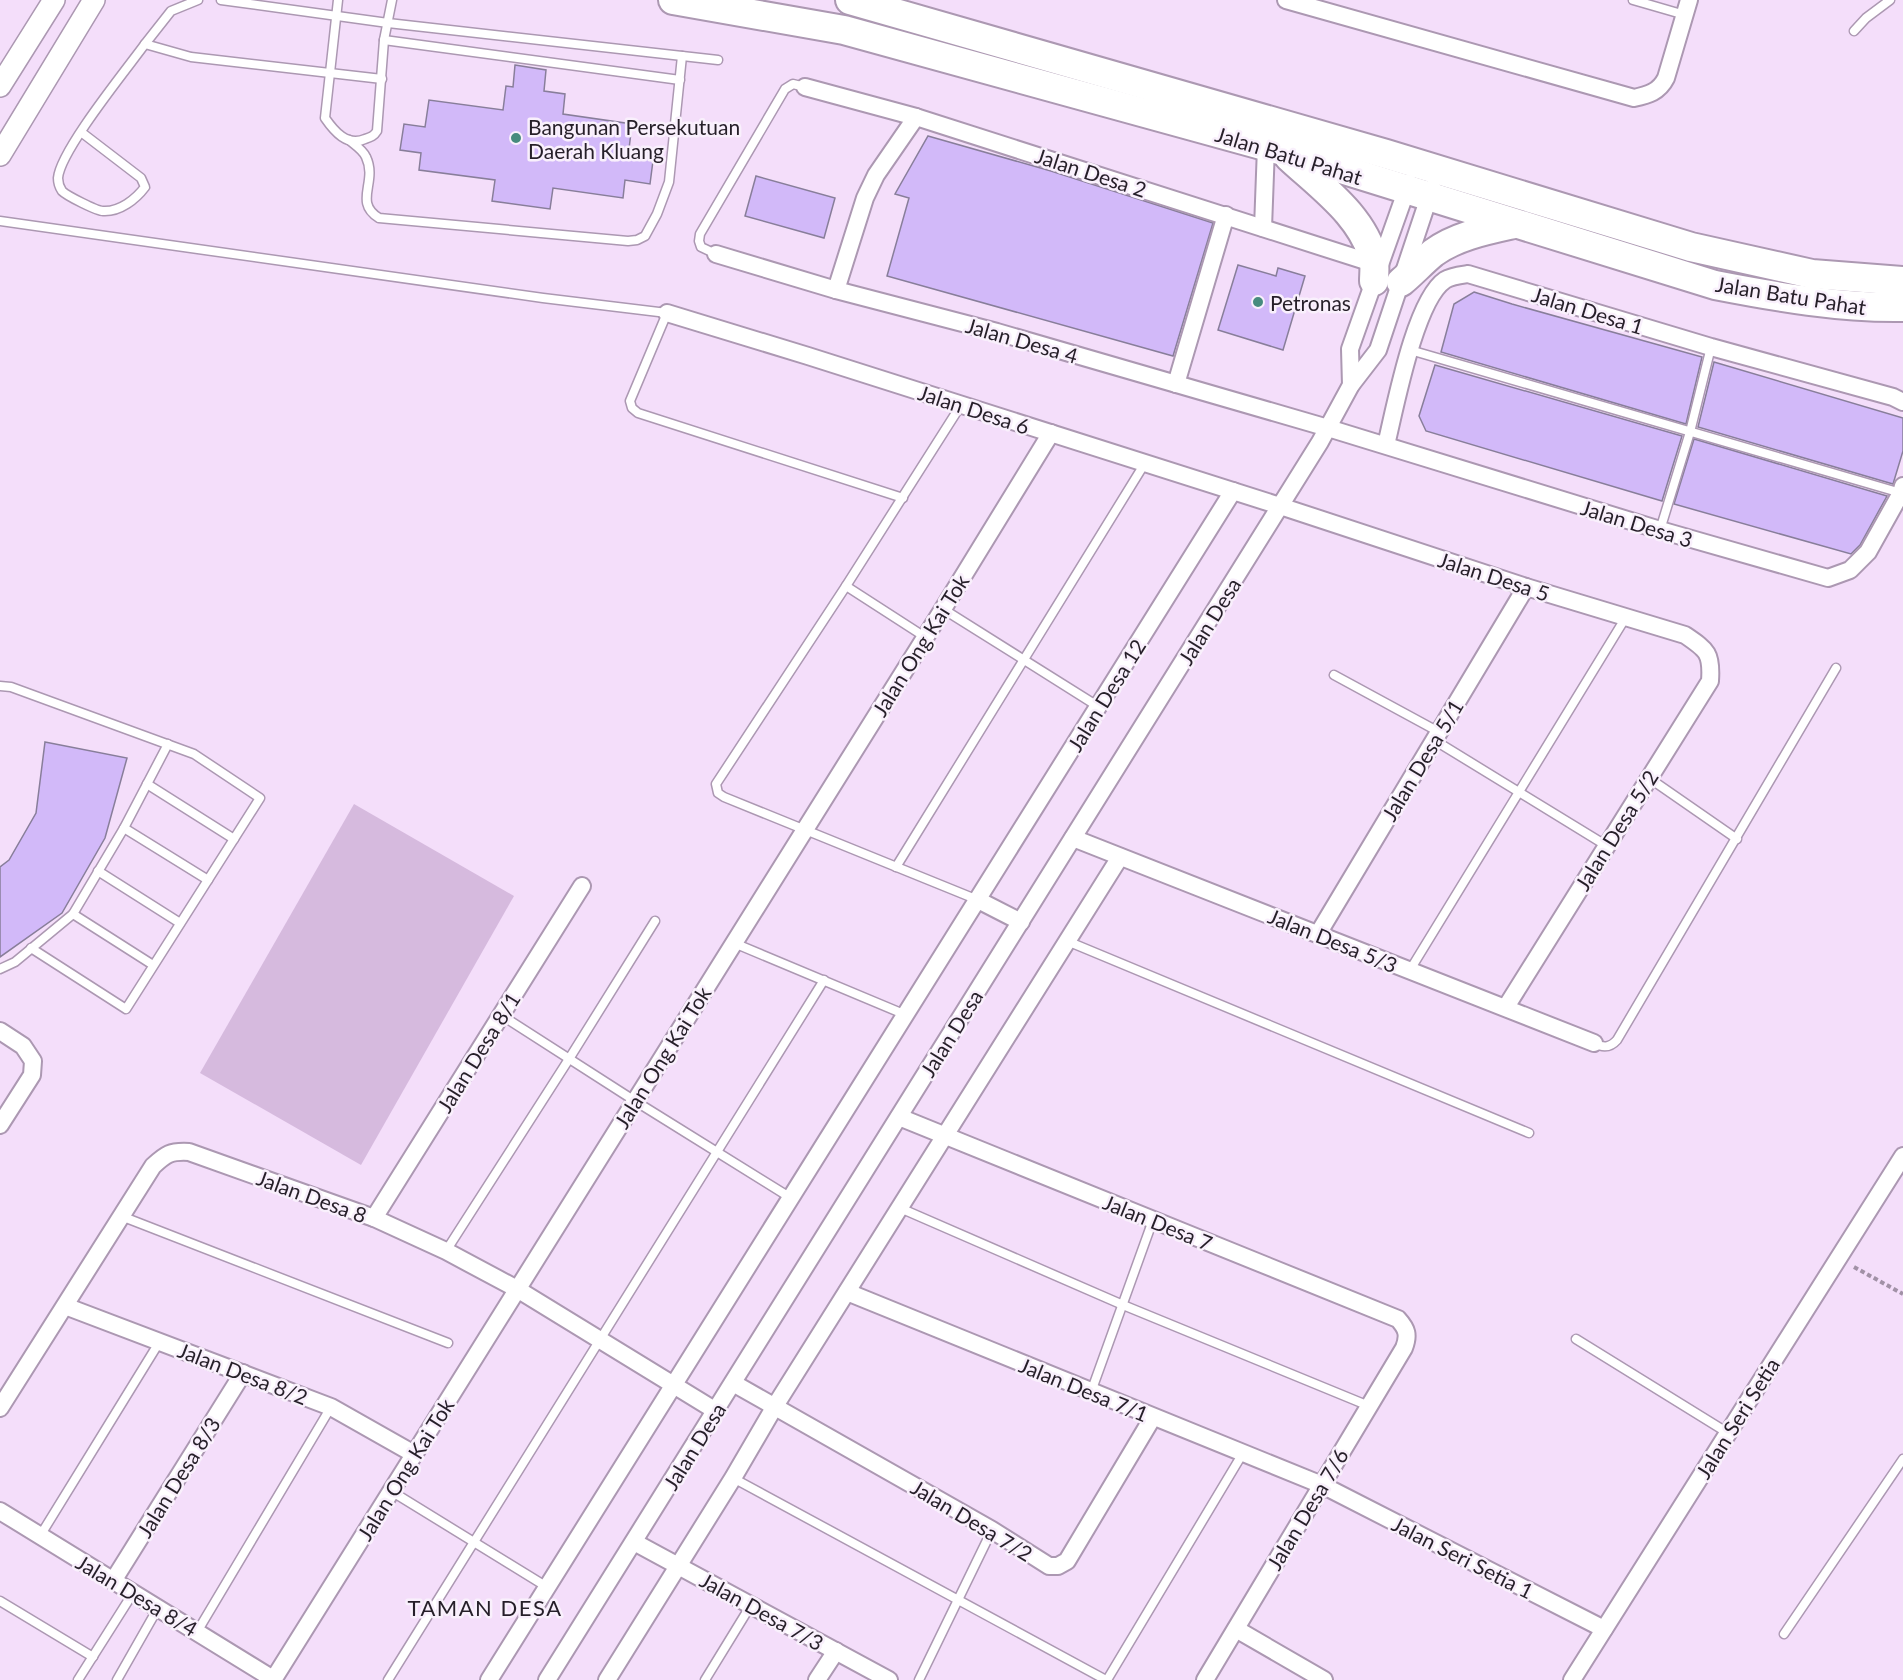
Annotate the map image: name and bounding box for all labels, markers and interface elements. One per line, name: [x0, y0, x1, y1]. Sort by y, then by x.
place label: Bangunan Persekutuan Daerah Kluang: [528, 114, 740, 163]
street label: Jalan Batu Pahat: [1213, 121, 1366, 189]
marker: Bangunan Persekutuan Daerah Kluang: [509, 131, 523, 145]
street label: Jalan Desa 2: [1032, 142, 1150, 202]
street label: Jalan Batu Pahat: [1714, 271, 1868, 319]
street label: Jalan Desa 1: [1529, 281, 1647, 339]
place label: Petronas: [1270, 290, 1351, 315]
marker: Petronas: [1251, 295, 1265, 309]
street label: Jalan Desa 4: [963, 312, 1081, 368]
street label: Jalan Desa 6: [915, 379, 1033, 439]
street label: Jalan Desa 3: [1578, 494, 1696, 552]
street label: Jalan Desa 5: [1435, 546, 1553, 606]
street label: Jalan Ong Kai Tok: [866, 569, 974, 721]
street label: Jalan Desa: [1172, 573, 1246, 669]
street label: Jalan Desa 12: [1062, 634, 1150, 756]
street label: Jalan Desa 5/1: [1376, 695, 1468, 825]
street label: Jalan Desa 5/2: [1569, 765, 1663, 895]
street label: Jalan Desa 5/3: [1265, 903, 1401, 977]
street label: Jalan Ong Kai Tok: [608, 981, 716, 1133]
street label: Jalan Desa: [914, 985, 988, 1081]
street label: Jalan Desa 8/1: [431, 987, 525, 1117]
street label: Jalan Desa 8: [254, 1165, 370, 1227]
street label: Jalan Desa 7: [1100, 1189, 1216, 1255]
street label: Jalan Desa 8/2: [175, 1337, 311, 1409]
street label: Jalan Desa 7/1: [1016, 1352, 1152, 1426]
street label: Jalan Seri Setia: [1690, 1353, 1784, 1483]
street label: Jalan Ong Kai Tok: [351, 1393, 459, 1545]
street label: Jalan Desa: [657, 1398, 731, 1494]
street label: Jalan Desa 8/3: [131, 1412, 225, 1542]
street label: Jalan Desa 7/6: [1261, 1444, 1353, 1574]
street label: Jalan Desa 7/2: [907, 1474, 1037, 1566]
street label: Jalan Seri Setia 1: [1388, 1511, 1538, 1603]
street label: Jalan Desa 8/4: [72, 1549, 202, 1641]
street label: Jalan Desa 7/3: [696, 1567, 828, 1655]
district label: TAMAN DESA: [407, 1594, 563, 1621]

